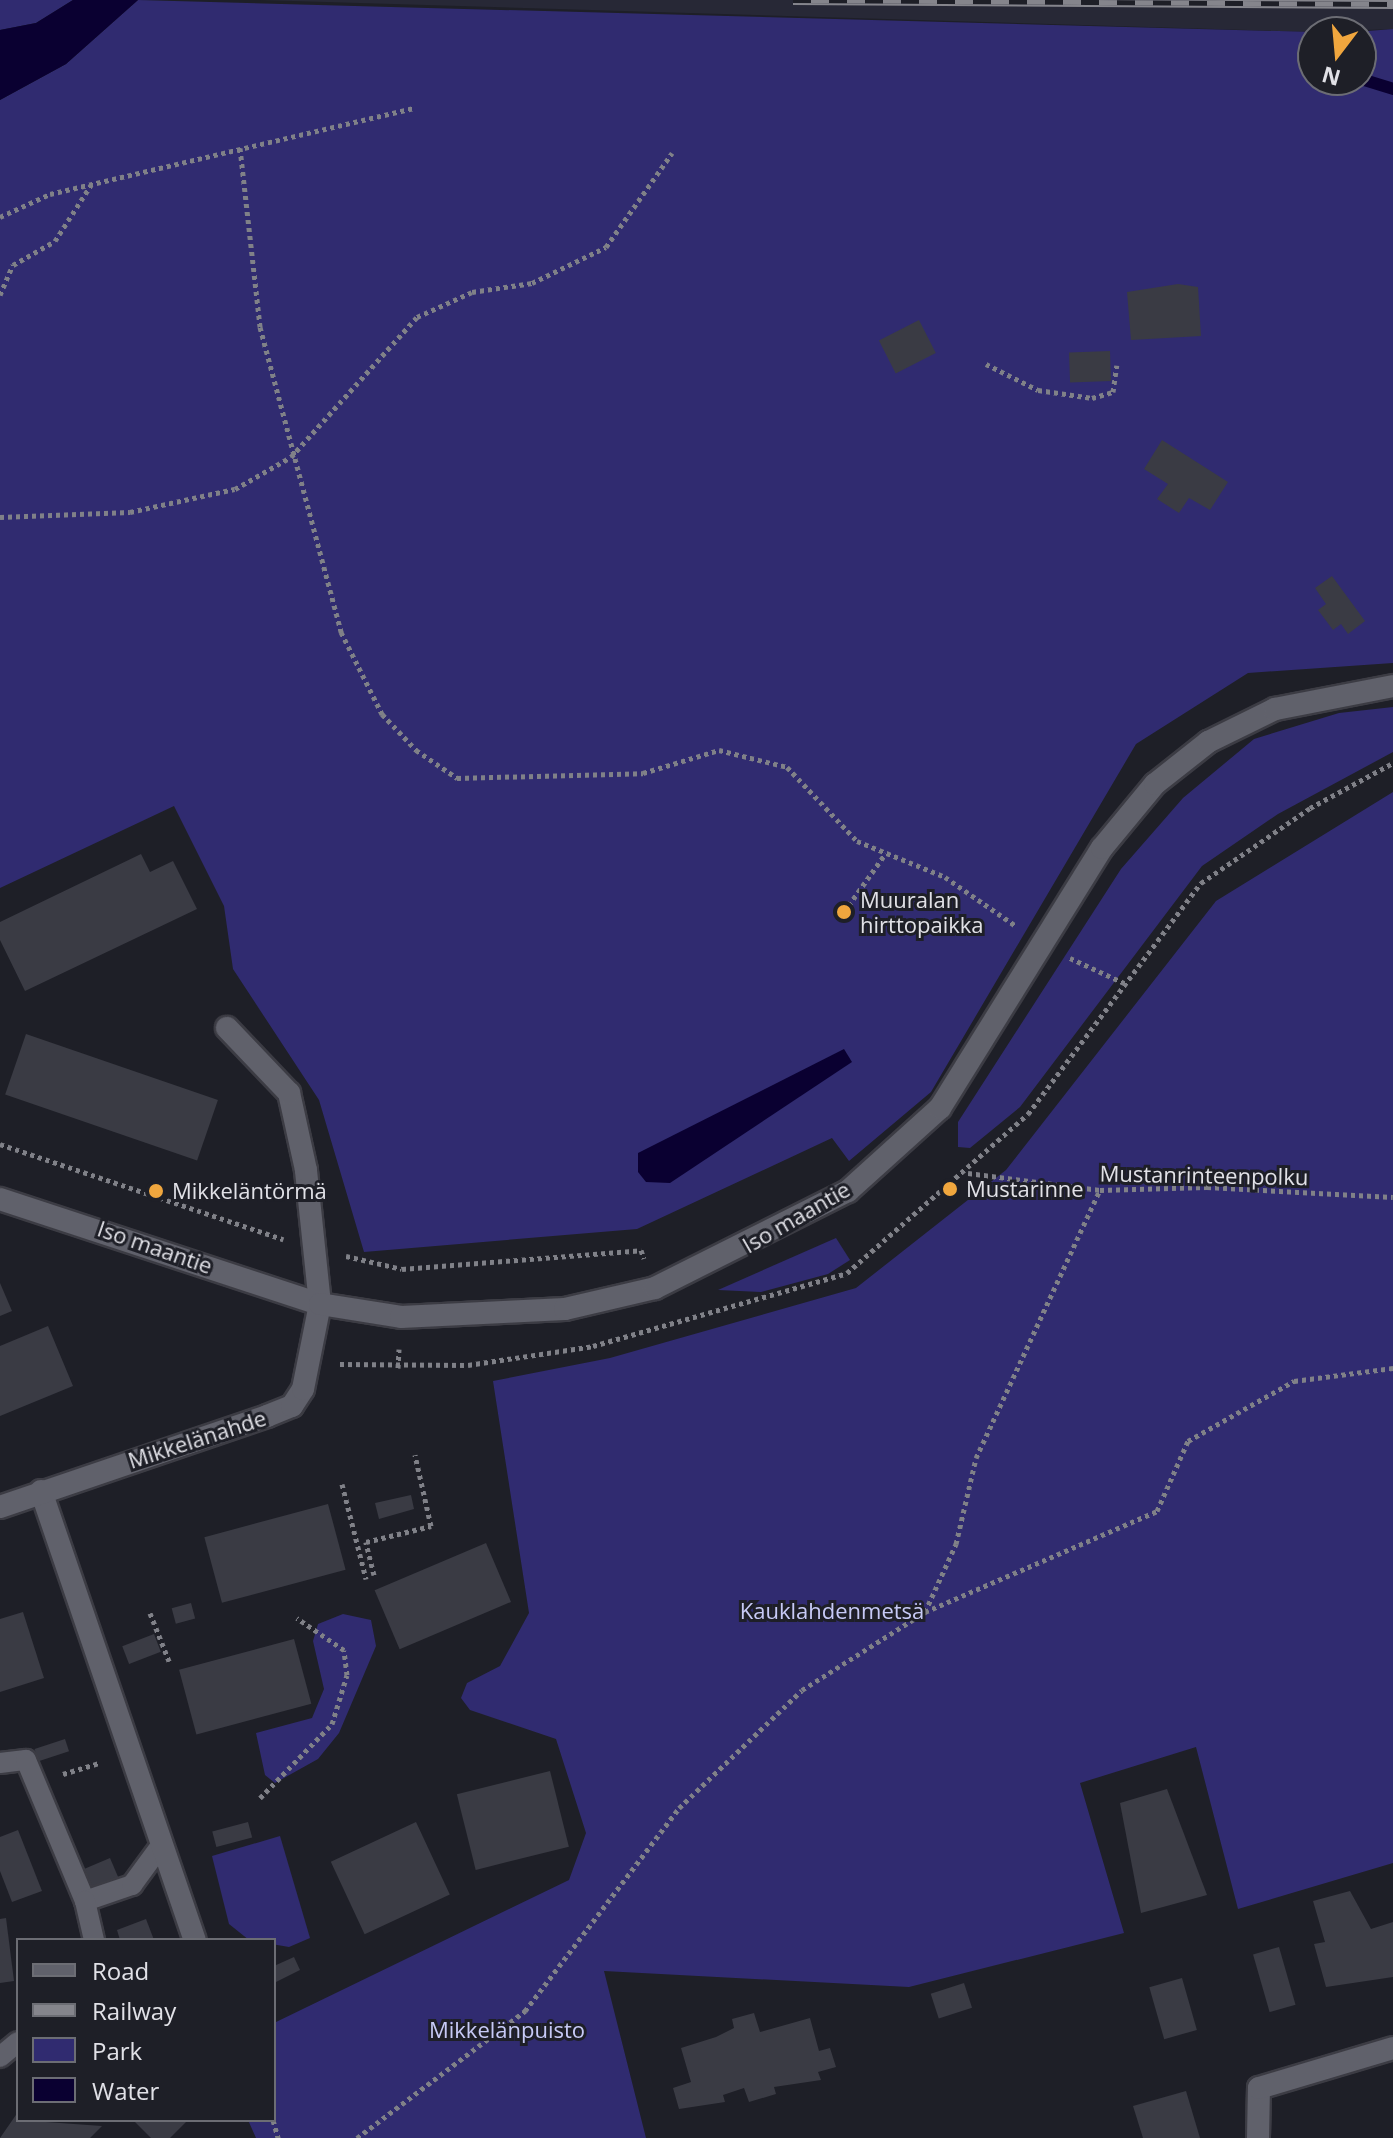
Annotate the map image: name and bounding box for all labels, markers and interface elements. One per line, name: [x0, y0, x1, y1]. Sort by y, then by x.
north arrow: [1297, 16, 1377, 96]
text: N: [1318, 60, 1344, 94]
place label: Muuralan hirttopaikka: [860, 886, 984, 938]
marker: Muuralan hirttopaikka: [835, 903, 853, 921]
street label: Mustanrinteenpolku: [1099, 1160, 1309, 1190]
street label: Iso maantie: [738, 1176, 854, 1258]
place label: Mustarinne: [966, 1176, 1084, 1202]
place label: Mikkeläntörmä: [172, 1178, 327, 1204]
marker: Mustarinne: [941, 1180, 959, 1198]
marker: Mikkeläntörmä: [147, 1182, 165, 1200]
street label: Iso maantie: [94, 1215, 216, 1279]
street label: Mikkelänahde: [125, 1404, 269, 1474]
park label: Kauklahdenmetsä: [740, 1598, 924, 1624]
legend: [16, 1938, 276, 2122]
text: Road: [92, 1954, 149, 1987]
text: Railway: [92, 1994, 176, 2027]
park label: Mikkelänpuisto: [429, 2017, 585, 2043]
text: Park: [92, 2034, 142, 2067]
text: Water: [92, 2074, 159, 2107]

